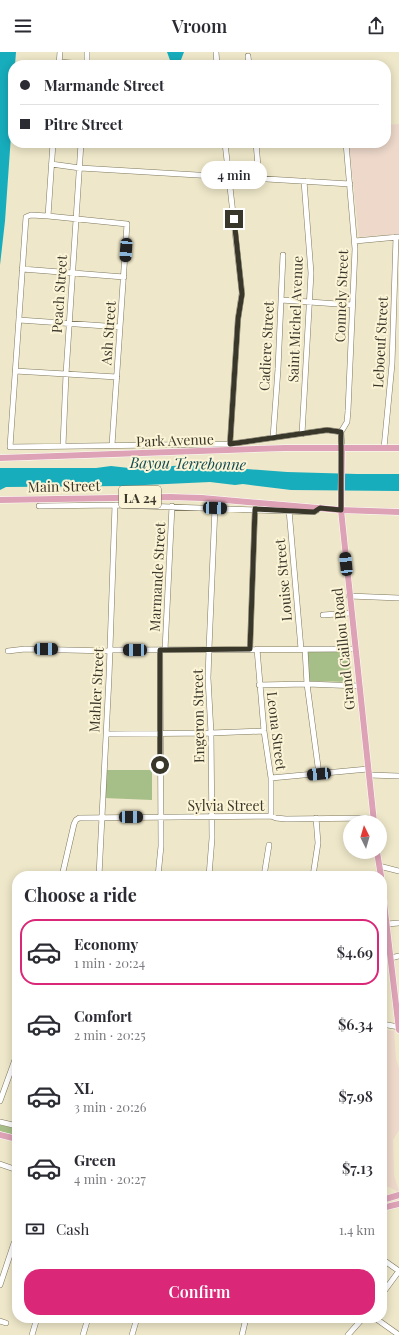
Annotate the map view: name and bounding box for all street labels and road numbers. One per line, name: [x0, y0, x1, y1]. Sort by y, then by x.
street label: Connely Street: [330, 248, 352, 343]
street label: Peach Street: [47, 253, 71, 334]
street label: Saint Michel Avenue: [283, 255, 307, 383]
street label: Leboeuf Street: [368, 295, 392, 388]
street label: Ash Street: [96, 299, 120, 367]
street label: Cadiere Street: [254, 300, 278, 391]
street label: Park Avenue: [136, 429, 214, 451]
street label: Main Street: [28, 476, 102, 496]
road number: LA 24: [119, 486, 161, 508]
street label: Marmande Street: [145, 521, 169, 632]
street label: Louise Street: [270, 537, 296, 622]
street label: Grand Caillou Road: [327, 587, 359, 711]
street label: Mahler Street: [84, 646, 108, 733]
street label: Engeron Street: [188, 668, 208, 763]
street label: Leona Street: [263, 691, 291, 773]
street label: Sylvia Street: [187, 796, 266, 815]

